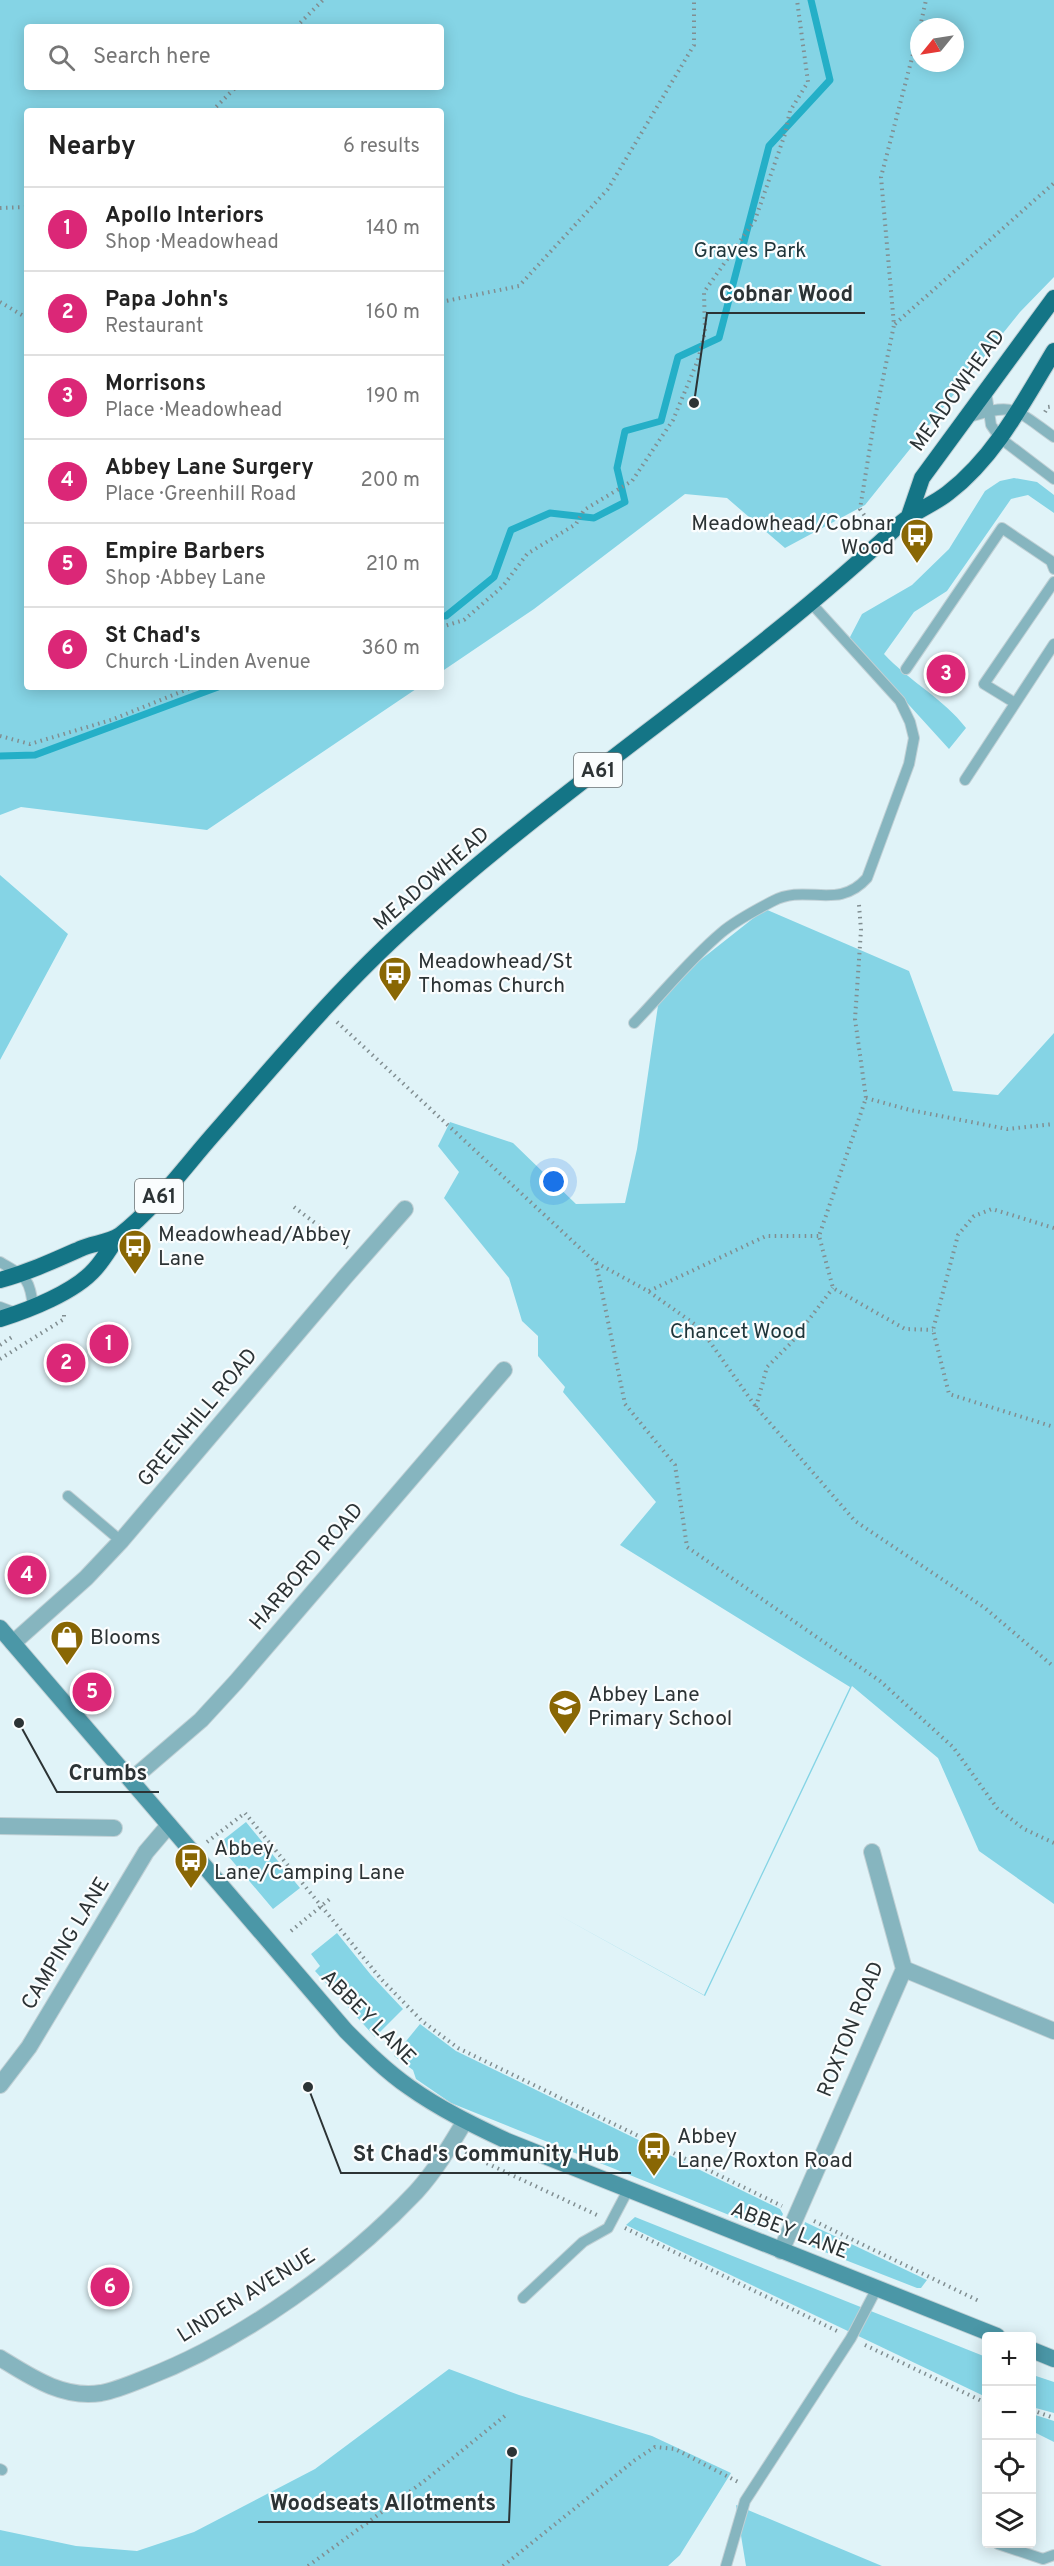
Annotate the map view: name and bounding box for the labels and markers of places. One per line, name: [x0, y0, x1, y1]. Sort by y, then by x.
callout: Cobnar Wood: [707, 273, 865, 313]
place label: Meadowhead/Cobnar Wood: [691, 511, 894, 562]
bus stop icon: Meadowhead/Cobnar Wood: [899, 517, 935, 564]
pin: 3: [926, 652, 966, 696]
place label: Meadowhead/St Thomas Church: [418, 949, 573, 1000]
bus stop icon: Meadowhead/St Thomas Church: [377, 955, 413, 1002]
place label: Meadowhead/Abbey Lane: [158, 1222, 351, 1273]
bus stop icon: Meadowhead/Abbey Lane: [117, 1228, 153, 1275]
pin: 1: [90, 1322, 128, 1366]
pin: 2: [46, 1340, 86, 1386]
pin: 4: [8, 1552, 46, 1598]
shop icon: Blooms: [49, 1619, 85, 1666]
place label: Blooms: [90, 1625, 161, 1652]
pin: 5: [72, 1670, 112, 1714]
place label: Abbey Lane Primary School: [588, 1682, 732, 1733]
school or university icon: Abbey Lane Primary School: [547, 1688, 583, 1735]
callout: Crumbs: [57, 1752, 159, 1792]
place label: Abbey Lane/Camping Lane: [214, 1836, 405, 1887]
bus stop icon: Abbey Lane/Camping Lane: [173, 1842, 209, 1889]
place label: Abbey Lane/Roxton Road: [677, 2124, 853, 2175]
bus stop icon: Abbey Lane/Roxton Road: [636, 2130, 672, 2177]
callout: St Chad's Community Hub: [341, 2133, 631, 2173]
pin: 6: [90, 2264, 130, 2310]
callout: Woodseats Allotments: [258, 2482, 509, 2522]

